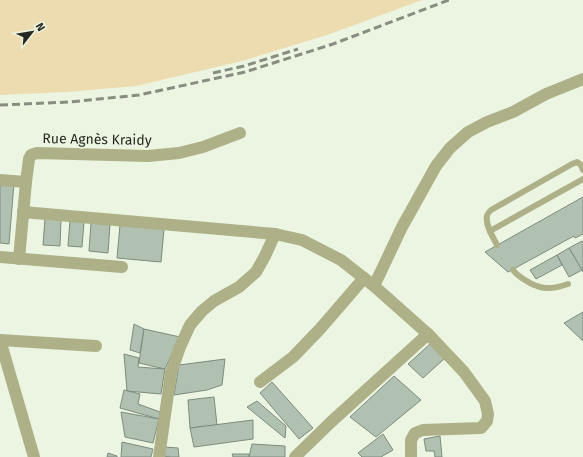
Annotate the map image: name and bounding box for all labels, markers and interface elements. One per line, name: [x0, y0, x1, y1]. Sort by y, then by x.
north arrow: [12, 12, 52, 52]
text: N: [33, 21, 48, 34]
street label: Rue Agnès Kraidy: [42, 130, 152, 149]

